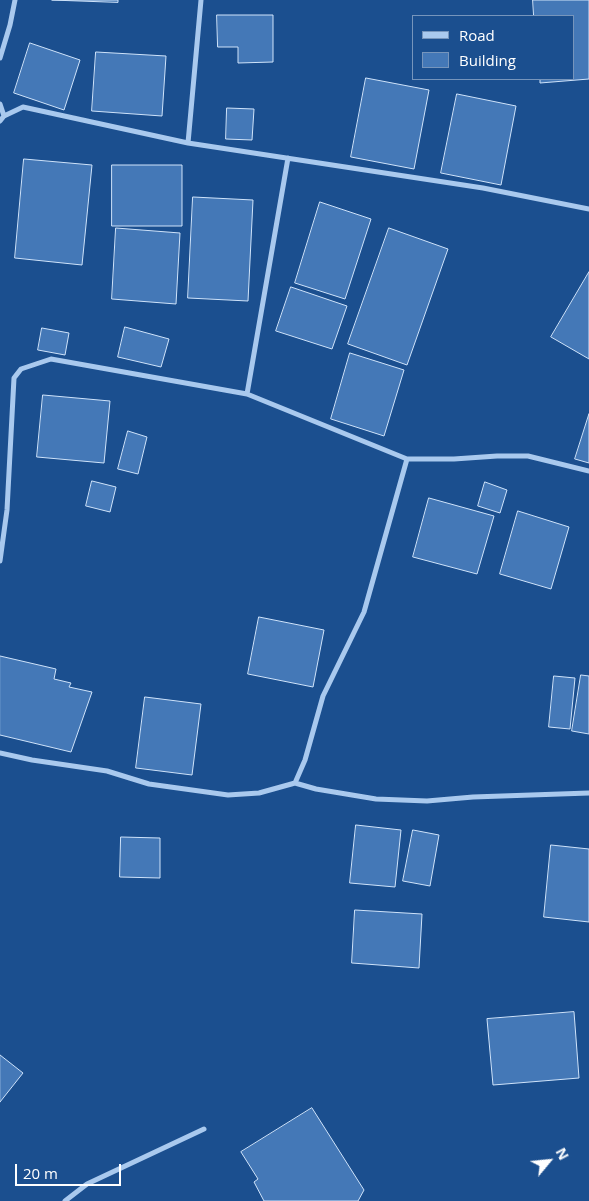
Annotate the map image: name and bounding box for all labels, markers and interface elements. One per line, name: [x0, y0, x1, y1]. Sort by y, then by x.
legend: [412, 15, 574, 80]
text: Road: [459, 25, 495, 45]
text: Building: [459, 50, 516, 70]
north arrow: [524, 1136, 574, 1186]
text: N: [552, 1144, 574, 1163]
scale bar: [18, 1154, 124, 1186]
text: 20 m: [23, 1163, 58, 1183]

